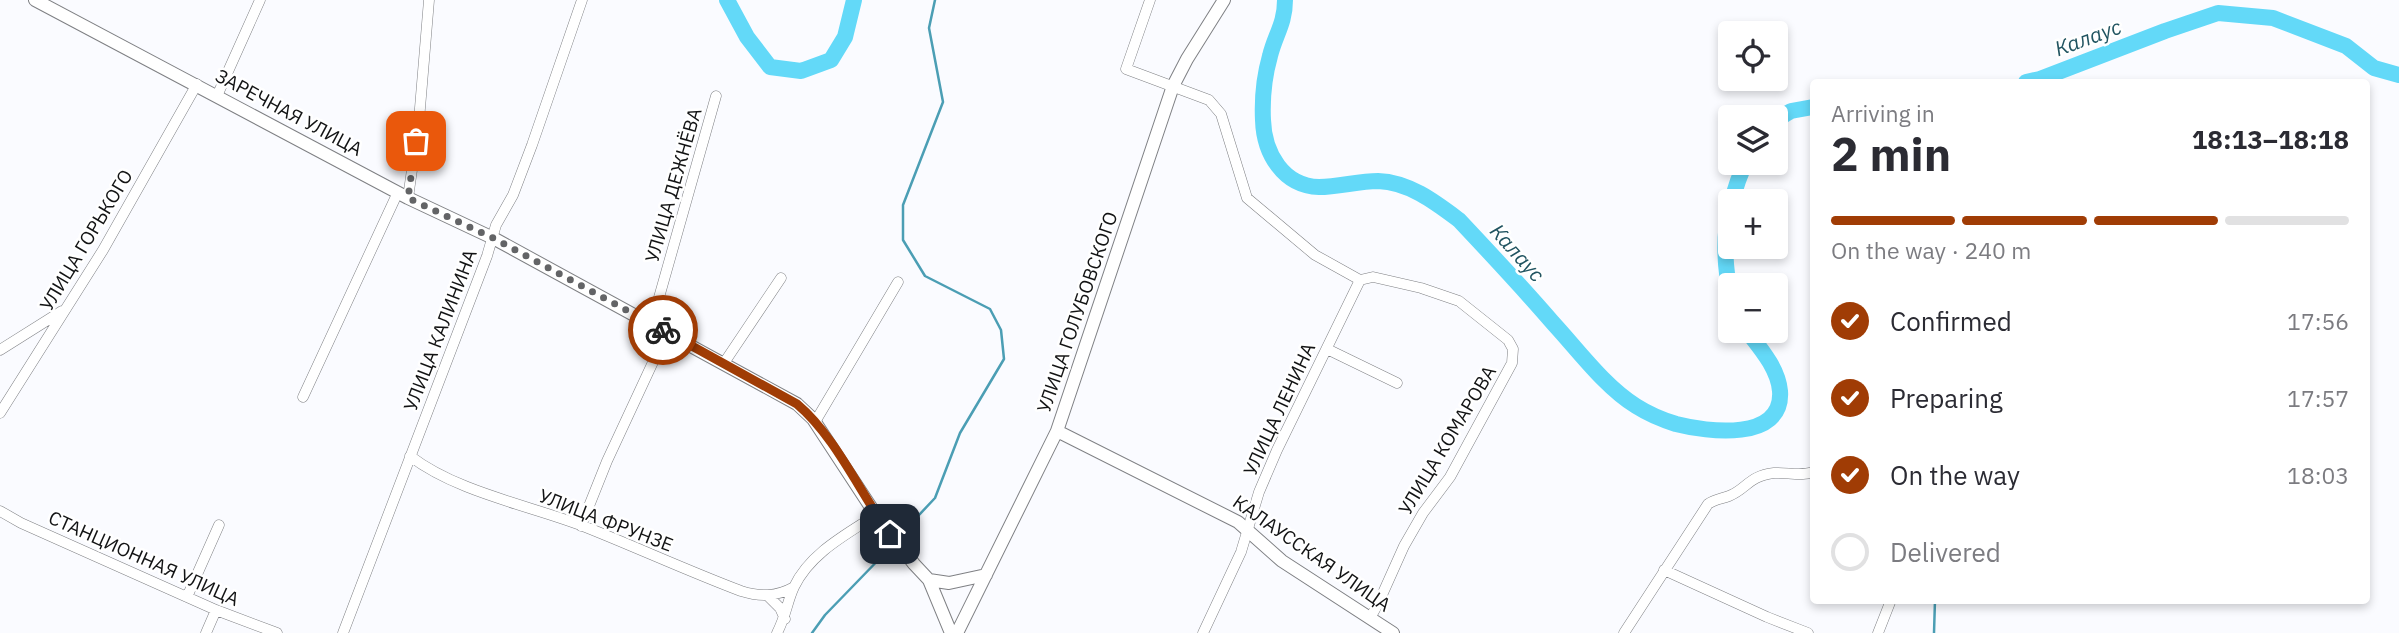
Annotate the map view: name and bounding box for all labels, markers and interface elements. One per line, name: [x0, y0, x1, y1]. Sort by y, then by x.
water label: Калаус: [2050, 12, 2125, 62]
map controls: [1718, 21, 1788, 343]
button: locate: [1718, 21, 1788, 91]
street label: ЗАРЕЧНАЯ УЛИЦА: [211, 63, 367, 161]
text: Arriving in: [1831, 98, 1935, 128]
street label: УЛИЦА ДЕЖНЁВА: [639, 105, 707, 265]
button: layers: [1718, 105, 1788, 175]
pin: [386, 111, 446, 171]
icon: bag: [397, 122, 435, 160]
text: 18:13–18:18: [2192, 122, 2349, 156]
text: 2 min: [1831, 124, 1951, 184]
street label: УЛИЦА ГОРЬКОГО: [34, 165, 138, 315]
button: +: [1718, 189, 1788, 259]
street label: УЛИЦА ГОЛУБОВСКОГО: [1031, 208, 1123, 416]
water label: Калаус: [1484, 217, 1551, 287]
text: On the way · 240 m: [1831, 235, 2031, 265]
street label: УЛИЦА КАЛИНИНА: [398, 246, 482, 414]
button: −: [1718, 273, 1788, 343]
courier: [628, 295, 698, 365]
icon: check: [1831, 302, 1869, 340]
text: Confirmed: [1890, 304, 2012, 338]
text: 17:56: [2287, 306, 2349, 336]
icon: bike: [644, 311, 682, 349]
street label: УЛИЦА ЛЕНИНА: [1238, 339, 1320, 479]
street label: УЛИЦА КОМАРОВА: [1393, 361, 1501, 519]
icon: check: [1831, 379, 1869, 417]
text: Preparing: [1890, 381, 2003, 415]
text: 17:57: [2287, 383, 2349, 413]
icon: check: [1831, 456, 1869, 494]
text: On the way: [1890, 458, 2020, 492]
text: 18:03: [2287, 460, 2349, 490]
street label: УЛИЦА ФРУНЗЕ: [535, 483, 677, 557]
street label: КАЛАУССКАЯ УЛИЦА: [1228, 489, 1396, 617]
pin: [860, 504, 920, 564]
street label: СТАНЦИОННАЯ УЛИЦА: [45, 505, 243, 611]
icon: home: [871, 515, 909, 553]
text: Delivered: [1890, 535, 2001, 569]

